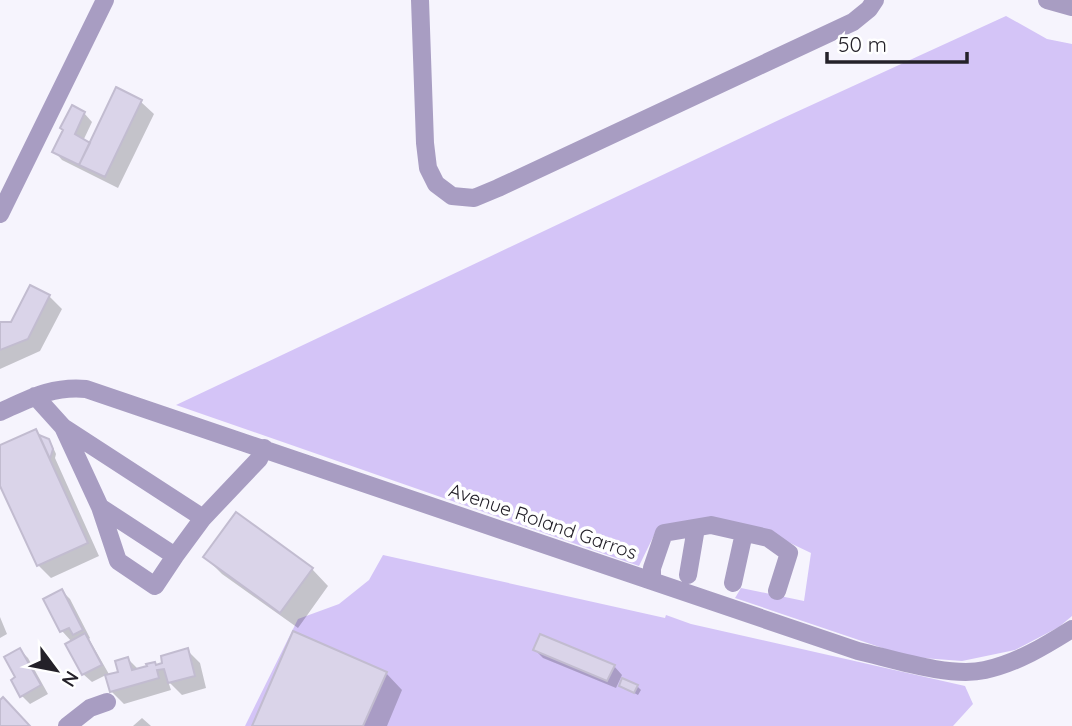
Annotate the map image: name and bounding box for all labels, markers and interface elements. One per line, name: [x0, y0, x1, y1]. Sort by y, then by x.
scale bar: [827, 21, 967, 65]
text: 50 m: [838, 31, 887, 57]
street label: Avenue Roland Garros: [446, 478, 640, 565]
north arrow: [21, 635, 91, 705]
text: N: [57, 667, 84, 691]

